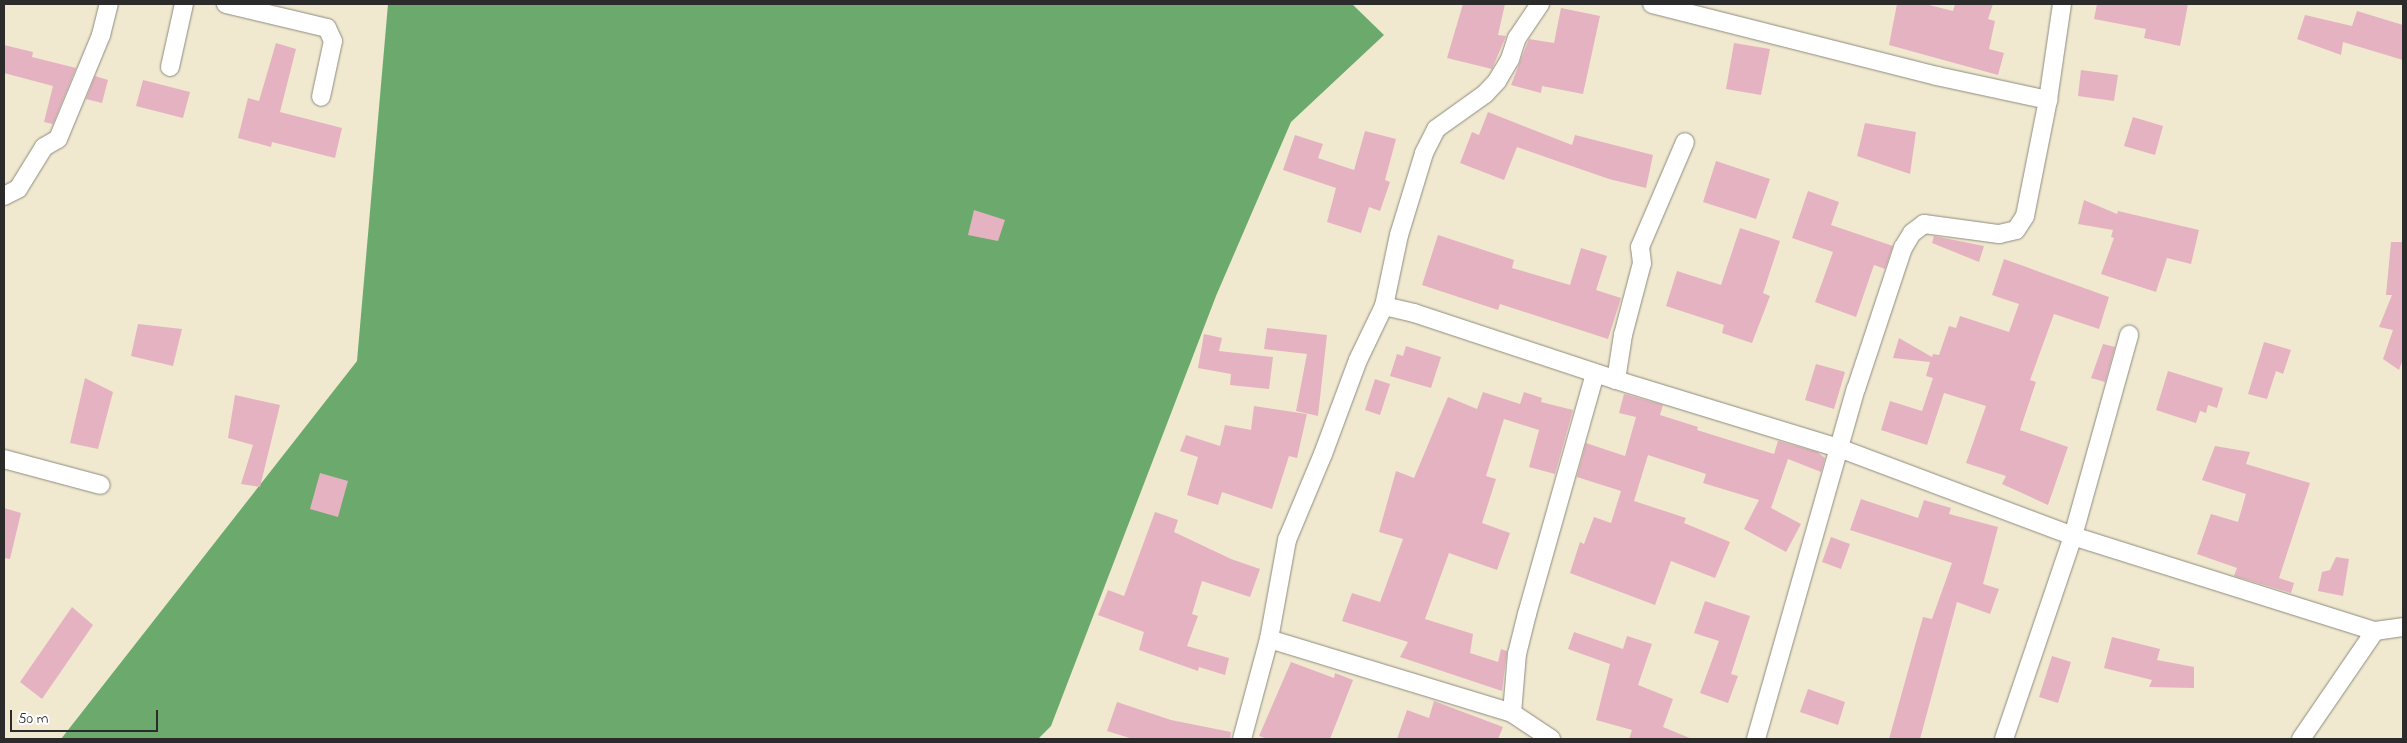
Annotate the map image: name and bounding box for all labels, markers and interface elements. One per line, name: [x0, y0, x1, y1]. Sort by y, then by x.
scale bar: [12, 700, 160, 732]
text: 50 m: [18, 708, 48, 730]

